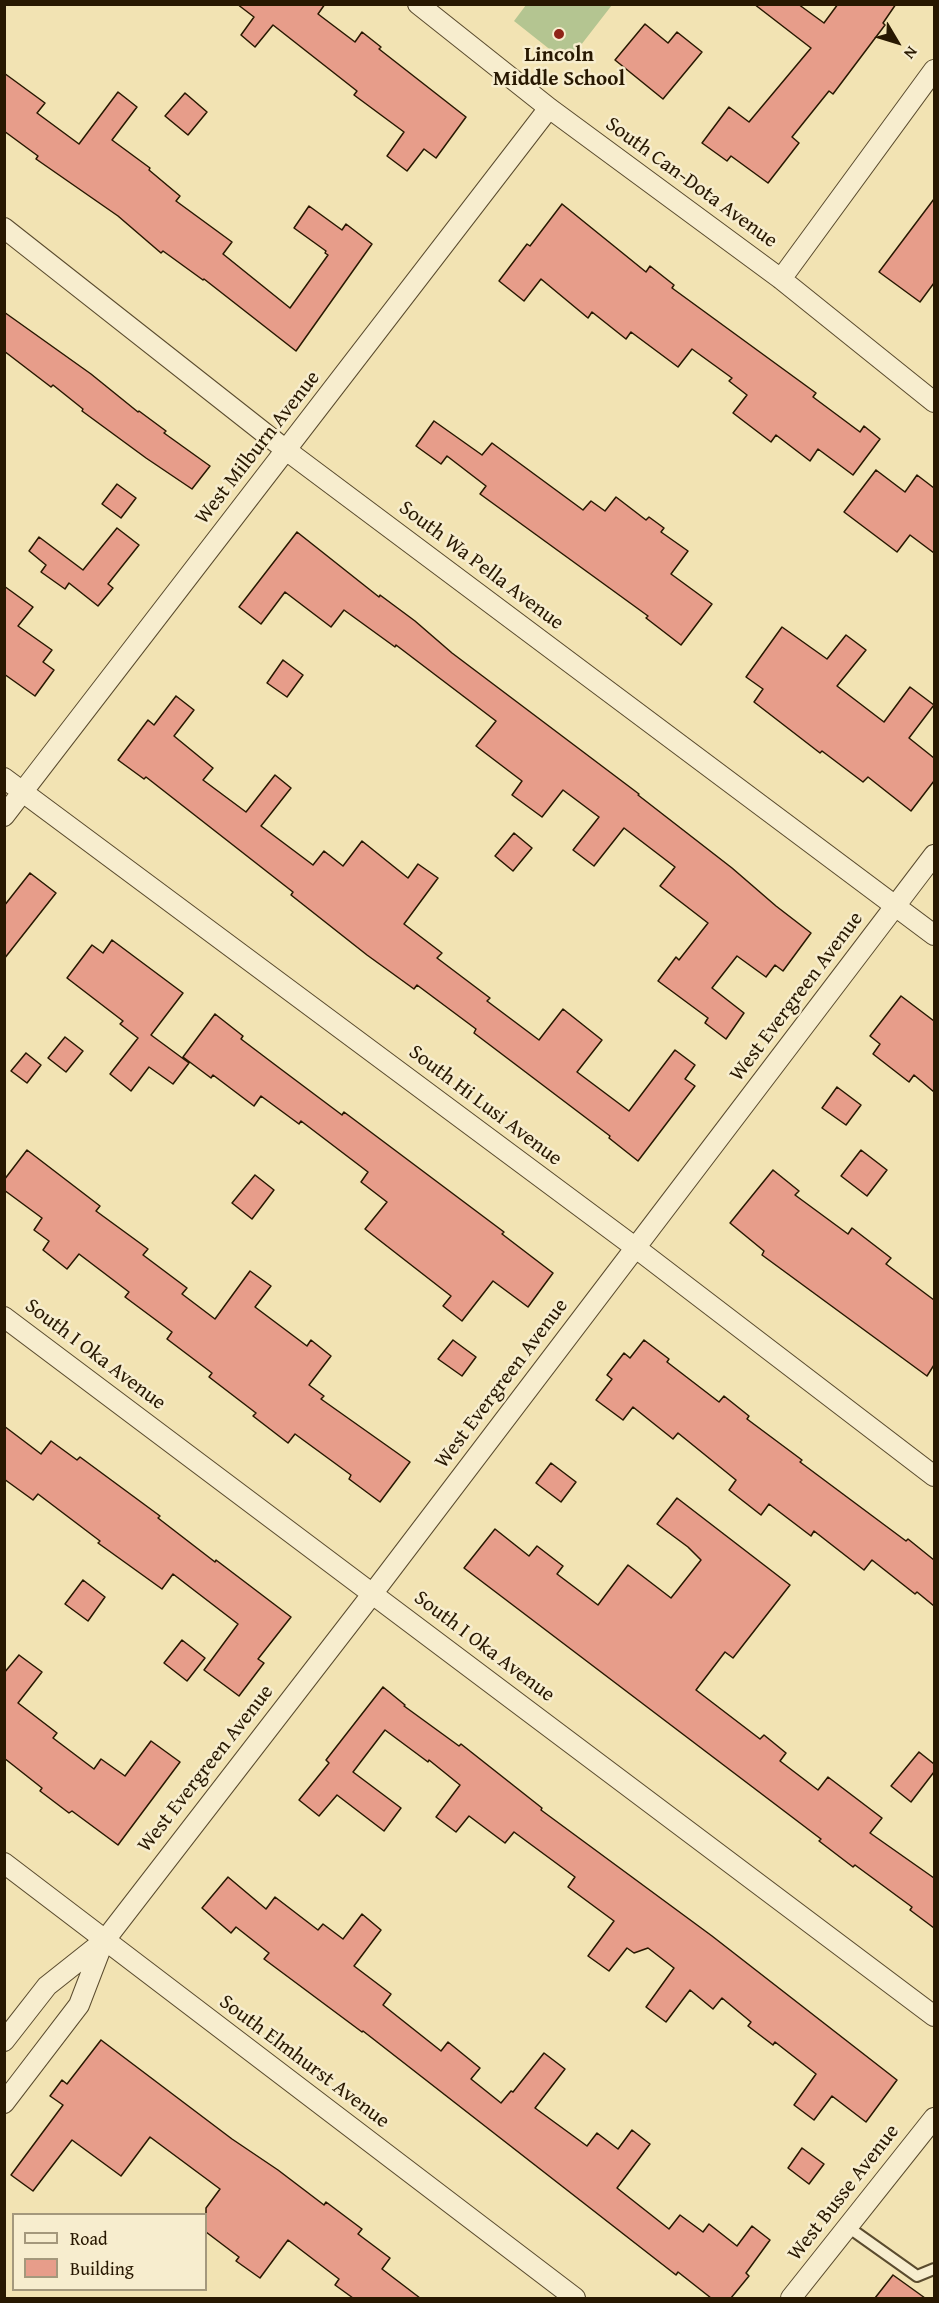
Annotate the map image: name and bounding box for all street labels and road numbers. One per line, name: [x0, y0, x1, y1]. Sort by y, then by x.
street label: South Can-Dota Avenue: [600, 112, 782, 254]
street label: West Milburn Avenue: [190, 366, 326, 530]
street label: South Wa Pella Avenue: [394, 496, 568, 636]
street label: West Evergreen Avenue: [725, 907, 869, 1087]
street label: South Hi Lusi Avenue: [403, 1040, 567, 1172]
street label: South I Oka Avenue: [20, 1294, 170, 1416]
street label: West Evergreen Avenue: [430, 1294, 574, 1474]
street label: South I Oka Avenue: [409, 1586, 559, 1708]
street label: West Evergreen Avenue: [133, 1680, 279, 1858]
street label: South Elmhurst Avenue: [214, 1990, 394, 2134]
street label: West Busse Avenue: [783, 2120, 905, 2266]

